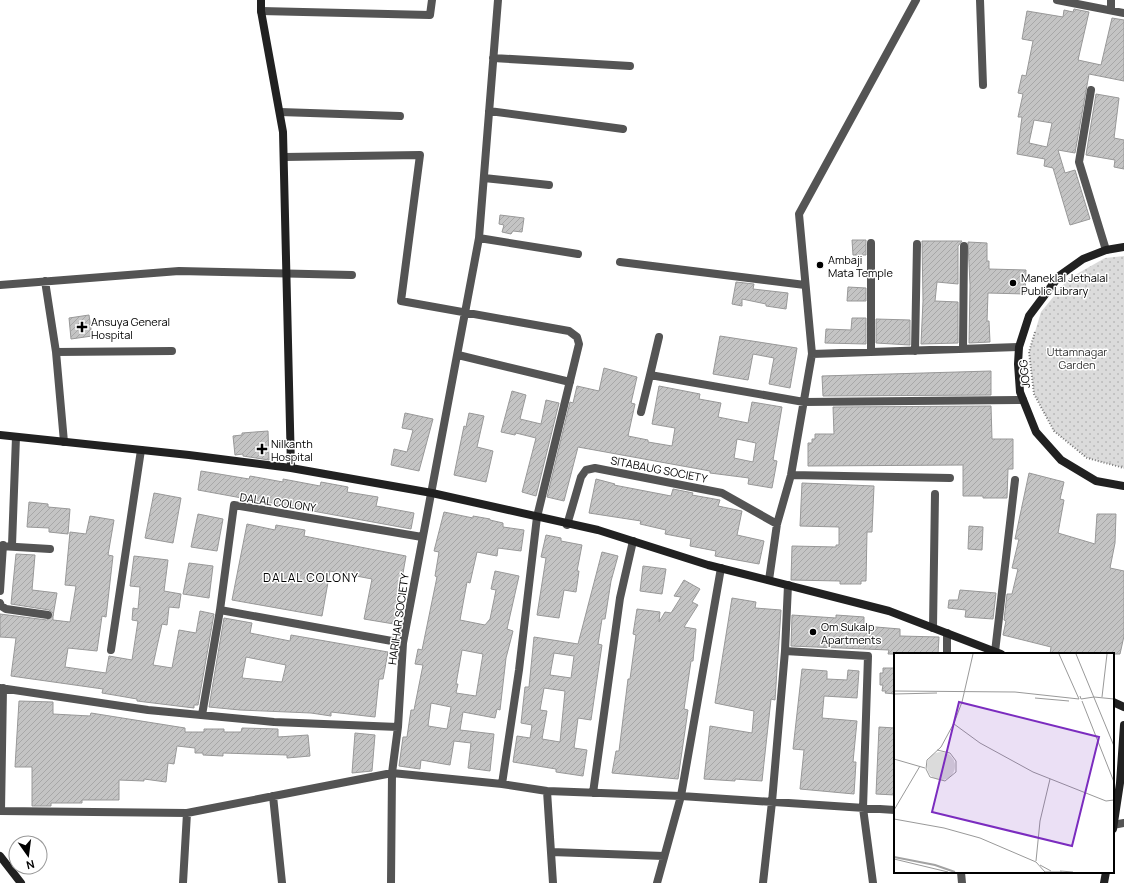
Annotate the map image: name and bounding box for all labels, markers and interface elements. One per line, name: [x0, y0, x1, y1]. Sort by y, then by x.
place label: Ambaji Mata Temple: [828, 252, 893, 280]
marker: Ambaji Mata Temple: [815, 260, 825, 270]
place label: Maneklal Jethalal Public Library: [1021, 270, 1108, 298]
marker: Maneklal Jethalal Public Library: [1008, 278, 1018, 288]
place label: Ansuya General Hospital: [91, 314, 170, 342]
marker: Ansuya General Hospital: [76, 321, 88, 333]
park label: Uttamnagar Garden: [1047, 344, 1107, 372]
street label: JOGG: [1015, 359, 1033, 389]
place label: Nilkanth Hospital: [271, 436, 313, 464]
marker: Nilkanth Hospital: [256, 443, 268, 455]
street label: SITABAUG SOCIETY: [609, 452, 710, 486]
street label: DALAL COLONY: [239, 489, 318, 515]
district label: DALAL COLONY: [263, 569, 359, 586]
street label: HARIHAR SOCIETY: [384, 571, 412, 666]
place label: Om Sukalp Apartments: [821, 619, 881, 647]
marker: Om Sukalp Apartments: [808, 627, 818, 637]
inset map: [894, 653, 1114, 873]
north arrow: [8, 835, 48, 875]
text: N: [25, 857, 36, 873]

